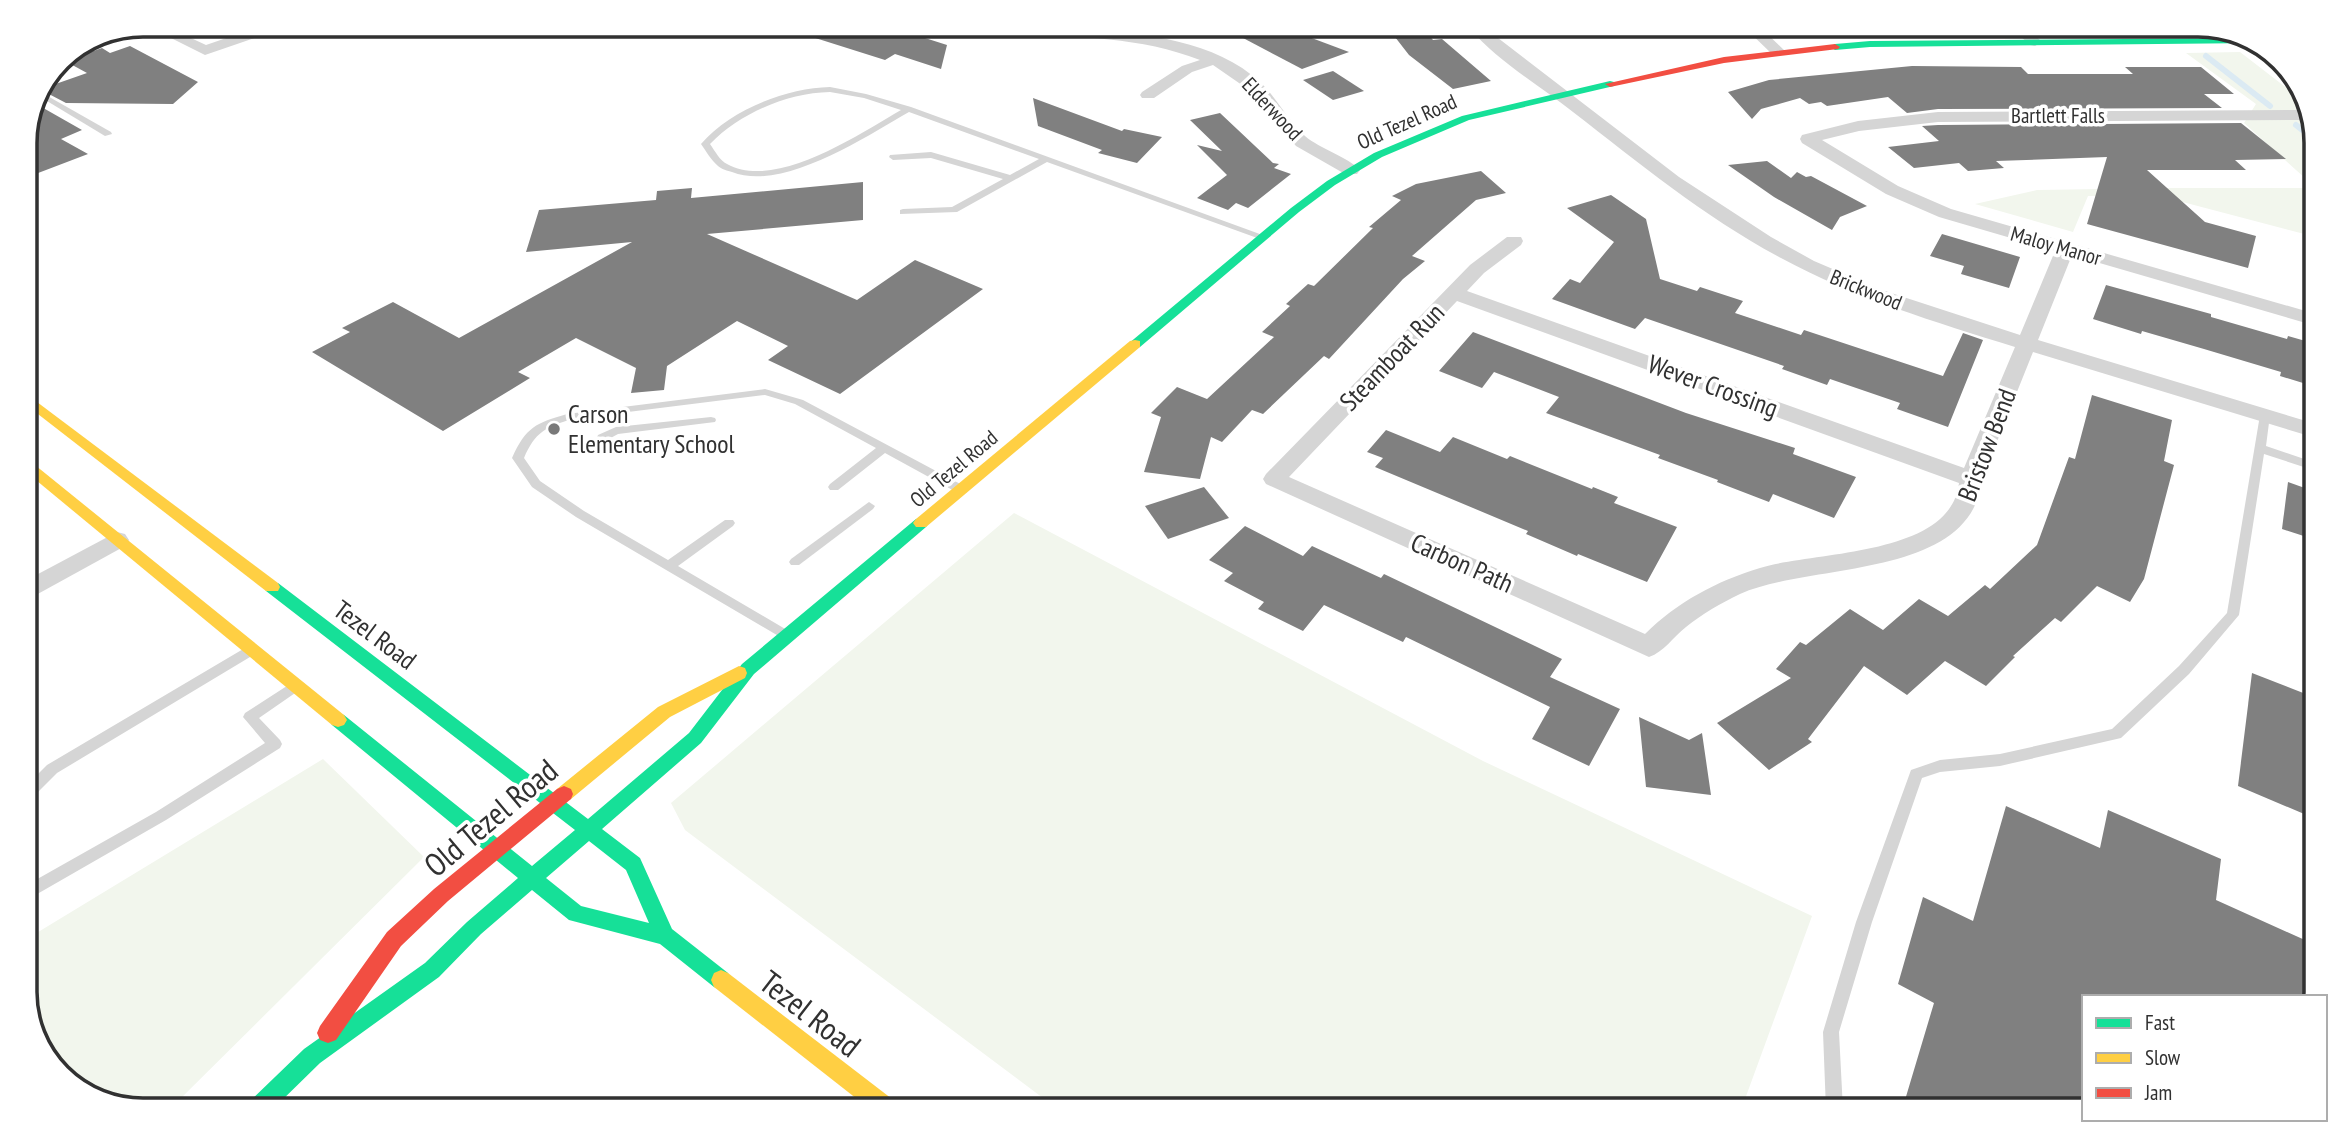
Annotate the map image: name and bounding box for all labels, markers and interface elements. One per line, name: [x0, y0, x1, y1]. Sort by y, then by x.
street label: Elderwood: [1236, 71, 1308, 146]
street label: Old Tezel Road: [1353, 88, 1461, 155]
street label: Bartlett Falls: [2011, 102, 2105, 129]
street label: Maloy Manor: [2008, 220, 2105, 271]
street label: Brickwood: [1826, 263, 1906, 316]
street label: Steamboat Run: [1332, 296, 1451, 417]
street label: Wever Crossing: [1644, 347, 1783, 424]
street label: Bristow Bend: [1950, 384, 2023, 506]
place label: Carson Elementary School: [568, 397, 735, 460]
marker: Carson Elementary School: [546, 421, 562, 437]
street label: Old Tezel Road: [904, 424, 1003, 513]
street label: Carbon Path: [1406, 525, 1519, 600]
street label: Tezel Road: [327, 593, 423, 676]
street label: Old Tezel Road: [415, 749, 566, 885]
street label: Tezel Road: [752, 961, 870, 1066]
legend: [2082, 995, 2327, 1121]
text: Fast: [2145, 1009, 2175, 1036]
text: Slow: [2145, 1044, 2181, 1071]
text: Jam: [2144, 1079, 2172, 1106]

